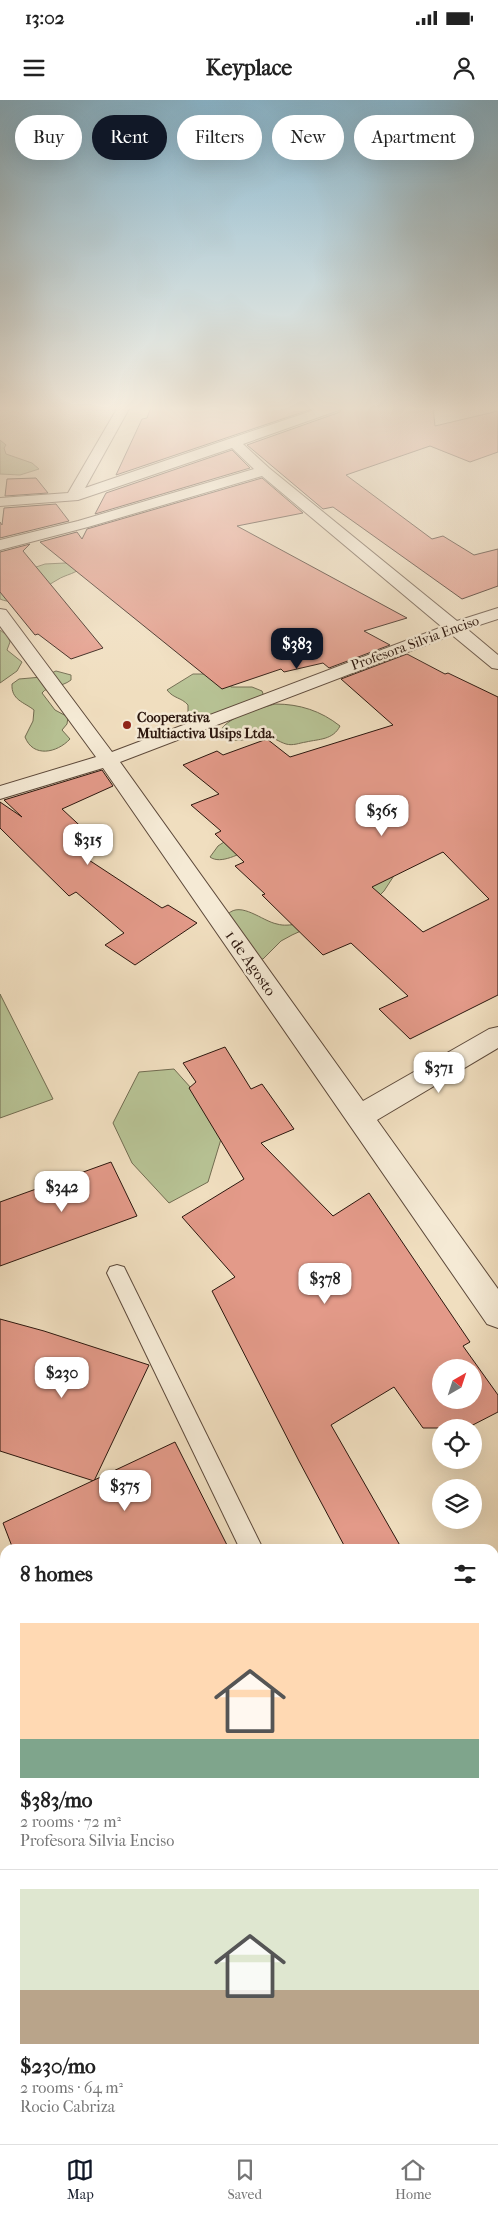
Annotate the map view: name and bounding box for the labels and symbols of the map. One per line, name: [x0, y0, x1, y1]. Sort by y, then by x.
street label: Profesora Silvia Enciso: [349, 612, 481, 674]
pin: $383: [267, 628, 327, 670]
place label: Cooperativa Multiactiva Usips Ltda.: [136, 709, 275, 742]
marker: Cooperativa Multiactiva Usips Ltda.: [121, 719, 133, 731]
pin: $365: [352, 794, 412, 837]
pin: $315: [58, 824, 118, 866]
street label: 1 de Agosto: [221, 926, 281, 1000]
pin: $371: [409, 1052, 469, 1094]
pin: $342: [32, 1170, 92, 1213]
pin: $378: [295, 1262, 355, 1305]
pin: $230: [32, 1356, 92, 1399]
north arrow: [432, 1359, 482, 1409]
pin: $375: [95, 1470, 155, 1512]

